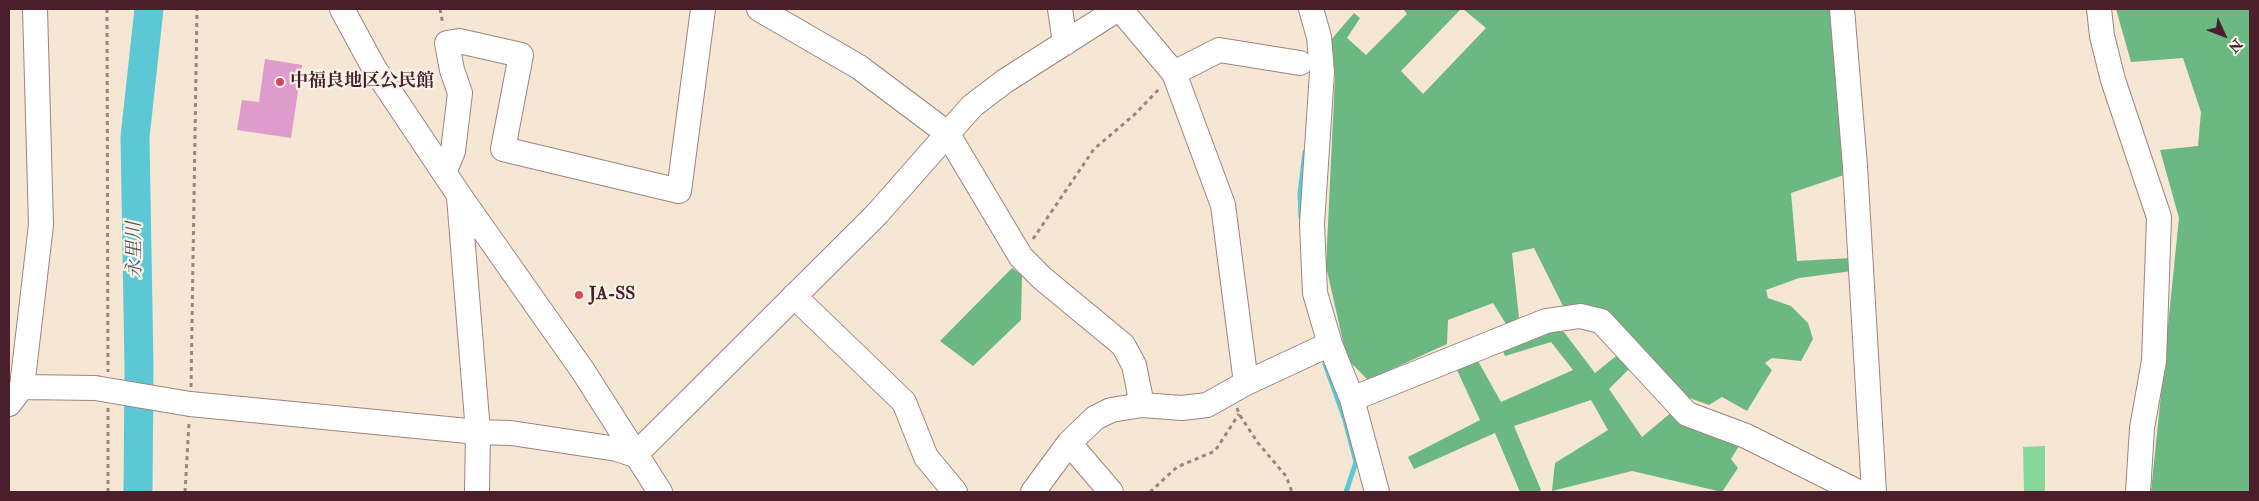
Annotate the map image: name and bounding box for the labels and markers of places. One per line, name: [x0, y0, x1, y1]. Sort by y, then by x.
place label: 中福良地区公民館: [290, 71, 434, 93]
marker: 中福良地区公民館: [274, 76, 286, 88]
place label: JA-SS: [589, 284, 635, 306]
marker: JA-SS: [573, 289, 585, 301]

